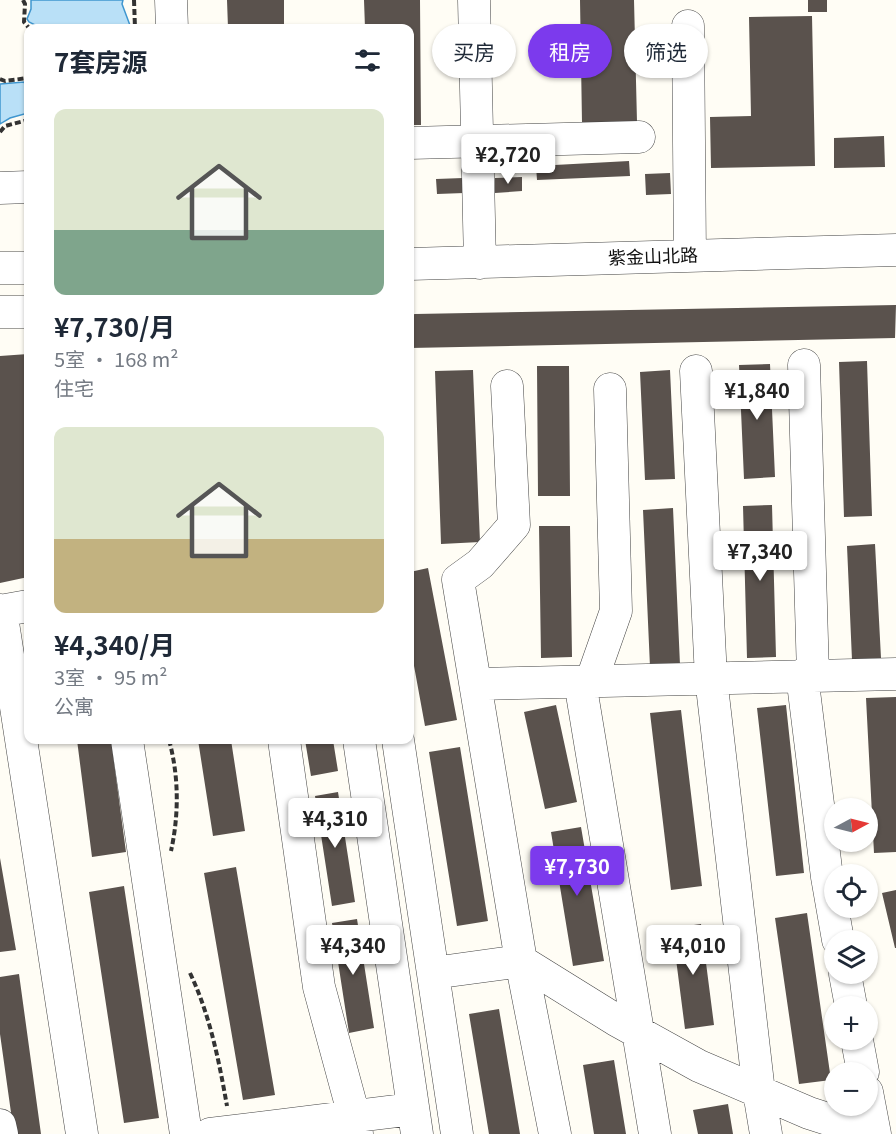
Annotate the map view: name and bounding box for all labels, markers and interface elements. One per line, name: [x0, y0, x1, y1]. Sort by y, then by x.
chip: 买房: [432, 24, 516, 78]
chip: 租房: [528, 24, 612, 78]
chip: 筛选: [624, 24, 708, 78]
text: 7套房源: [54, 42, 147, 79]
icon: filters: [351, 44, 384, 77]
pin: ¥2,720: [459, 134, 557, 185]
text: ¥2,720: [475, 139, 541, 168]
icon: home: [165, 148, 273, 256]
street label: 紫金山北路: [608, 240, 698, 270]
text: ¥7,730/月: [54, 307, 175, 344]
text: 5室 · 168 m²: [54, 344, 179, 373]
pin: ¥1,840: [708, 370, 806, 421]
text: 住宅: [54, 373, 94, 402]
text: ¥1,840: [724, 375, 790, 404]
icon: home: [165, 466, 273, 574]
pin: ¥7,340: [711, 531, 809, 582]
text: ¥7,340: [727, 536, 793, 565]
text: ¥4,340/月: [54, 625, 175, 662]
text: 3室 · 95 m²: [54, 662, 167, 691]
text: 公寓: [54, 691, 94, 720]
pin: ¥4,310: [286, 798, 384, 849]
north arrow: [824, 798, 878, 852]
map controls: [824, 798, 878, 1116]
text: ¥4,310: [302, 803, 368, 832]
pin: ¥7,730: [528, 846, 626, 897]
text: ¥7,730: [544, 851, 610, 880]
button: locate: [824, 864, 878, 918]
pin: ¥4,340: [304, 925, 402, 976]
pin: ¥4,010: [644, 925, 742, 976]
text: ¥4,340: [320, 930, 386, 959]
text: ¥4,010: [660, 930, 726, 959]
button: layers: [824, 930, 878, 984]
button: +: [824, 996, 878, 1050]
button: −: [824, 1062, 878, 1116]

